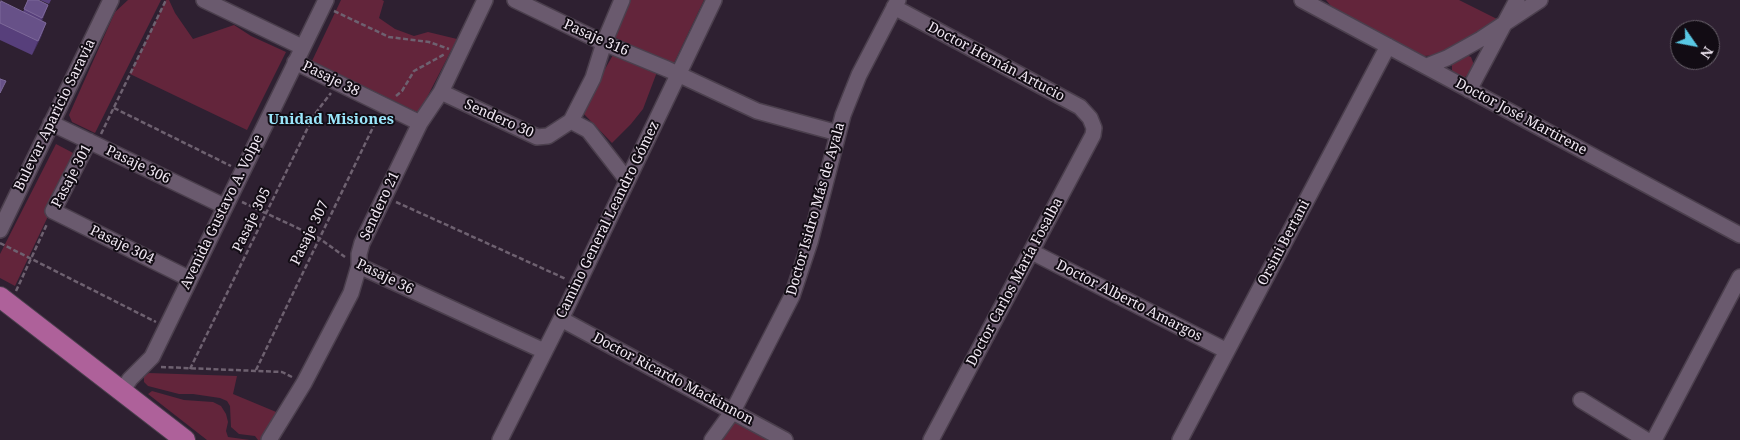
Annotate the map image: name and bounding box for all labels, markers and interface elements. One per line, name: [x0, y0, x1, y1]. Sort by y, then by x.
street label: Pasaje 316: [561, 16, 631, 60]
street label: Doctor Hernán Artucio: [925, 19, 1067, 105]
north arrow: [1670, 20, 1720, 70]
street label: Bulevar Aparicio Saravia: [11, 36, 99, 194]
text: N: [1696, 43, 1718, 63]
street label: Pasaje 38: [300, 58, 362, 100]
street label: Doctor José Martirene: [1452, 75, 1590, 159]
street label: Sendero 30: [462, 96, 536, 142]
district label: Unidad Misiones: [268, 111, 394, 129]
street label: Camino General Leandro Gómez: [553, 119, 663, 321]
street label: Doctor Isidro Más de Ayala: [783, 121, 849, 297]
street label: Avenida Gustavo A. Volpe: [177, 132, 267, 292]
street label: Pasaje 301: [48, 141, 96, 211]
street label: Pasaje 306: [103, 142, 173, 188]
street label: Sendero 21: [357, 169, 403, 243]
street label: Pasaje 305: [229, 185, 275, 255]
street label: Doctor Carlos María Fosalba: [963, 195, 1067, 369]
street label: Orsini Bertani: [1254, 197, 1314, 289]
street label: Pasaje 307: [287, 198, 333, 268]
street label: Pasaje 304: [87, 222, 157, 268]
street label: Pasaje 36: [354, 256, 416, 298]
street label: Doctor Alberto Amargos: [1053, 257, 1205, 345]
street label: Doctor Ricardo Mackinnon: [590, 329, 756, 429]

